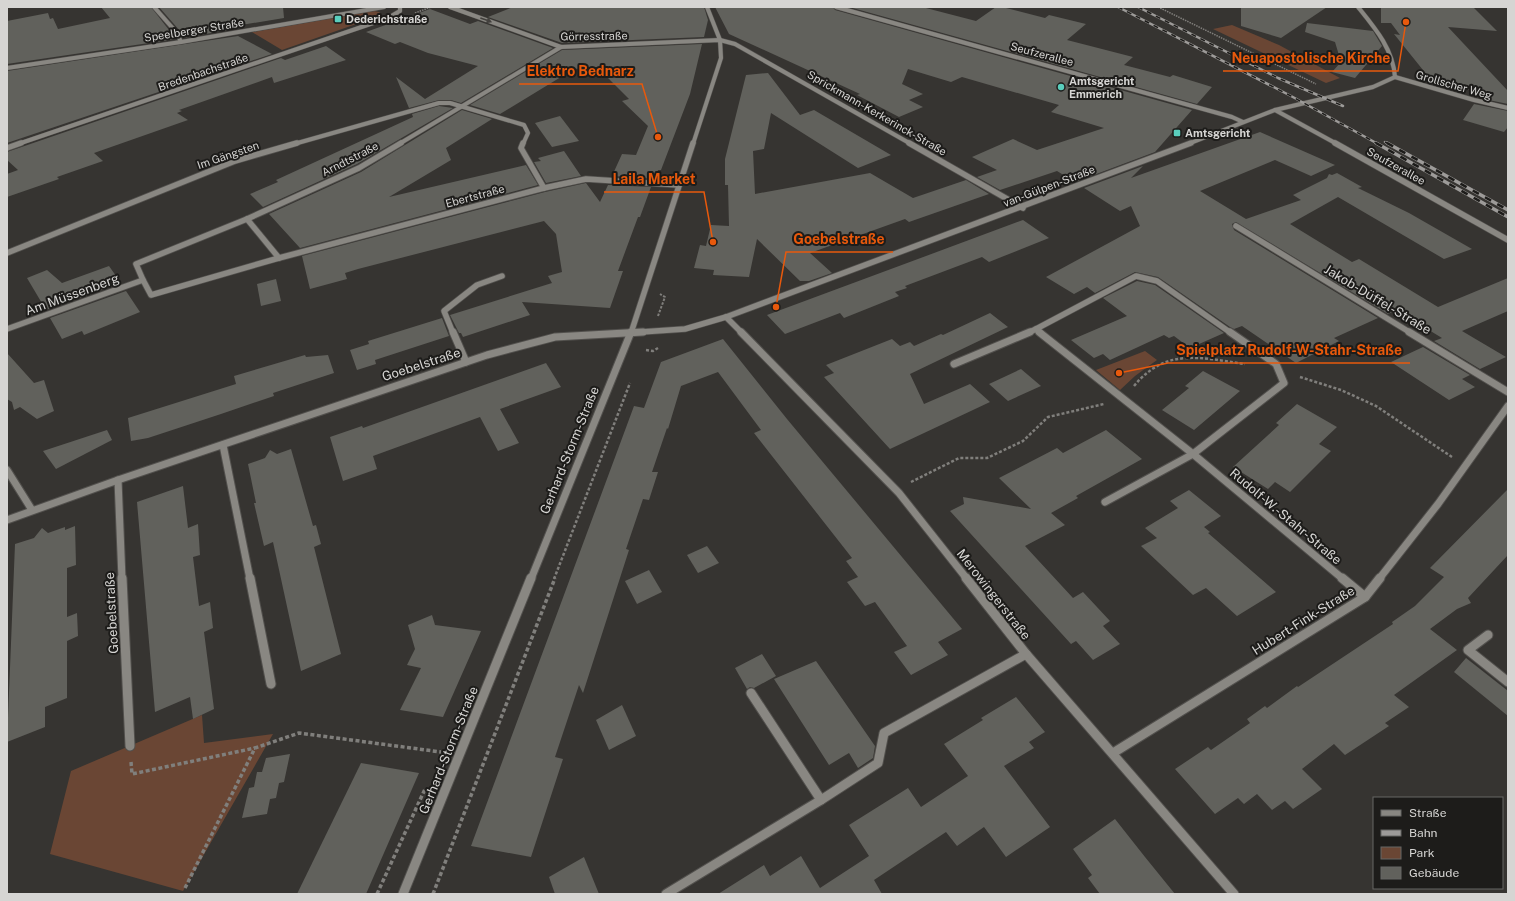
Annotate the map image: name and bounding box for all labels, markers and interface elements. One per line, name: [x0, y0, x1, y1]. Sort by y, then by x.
place label: Dederichstraße: [346, 13, 427, 25]
marker: Dederichstraße: [333, 14, 343, 24]
street label: Speelberger Straße: [143, 16, 245, 44]
one-way arrow: [481, 18, 493, 24]
street label: Görresstraße: [560, 29, 628, 43]
street label: Seufzerallee: [1009, 40, 1075, 68]
callout: Neuapostolische Kirche: [1223, 45, 1398, 71]
text: Neuapostolische Kirche: [1232, 50, 1390, 66]
street label: Bredenbachstraße: [156, 51, 250, 93]
callout: Elektro Bednarz: [519, 58, 642, 84]
text: Elektro Bednarz: [526, 63, 634, 79]
street label: Sprickmann-Kerkerinck-Straße: [805, 68, 949, 158]
street label: Grollscher Weg: [1415, 68, 1494, 102]
place label: Amtsgericht Emmerich: [1069, 75, 1135, 100]
marker: Amtsgericht Emmerich: [1056, 82, 1066, 92]
place label: Amtsgericht: [1185, 127, 1251, 139]
marker: Amtsgericht: [1172, 128, 1182, 138]
street label: Im Gängsten: [196, 139, 260, 171]
street label: Arndtstraße: [320, 140, 380, 178]
street label: Seufzerallee: [1365, 145, 1427, 187]
street label: van-Gülpen-Straße: [1001, 163, 1097, 209]
callout: Laila Market: [604, 166, 704, 192]
text: Laila Market: [612, 171, 696, 187]
street label: Ebertstraße: [444, 182, 506, 210]
callout: Goebelstraße: [786, 226, 893, 252]
text: Goebelstraße: [793, 231, 885, 247]
street label: Jakob-Düffel-Straße: [1322, 262, 1434, 337]
street label: Am Müssenberg: [23, 271, 121, 318]
callout: Spielplatz Rudolf-W-Stahr-Straße: [1168, 337, 1410, 363]
text: Spielplatz Rudolf-W-Stahr-Straße: [1176, 342, 1402, 358]
street label: Goebelstraße: [380, 345, 462, 384]
street label: Gerhard-Storm-Straße: [537, 384, 602, 516]
street label: Rudolf-W.-Stahr-Straße: [1227, 465, 1345, 567]
street label: Merowingerstraße: [954, 546, 1034, 643]
street label: Goebelstraße: [102, 572, 121, 654]
street label: Hubert-Fink-Straße: [1249, 583, 1357, 658]
street label: Gerhard-Storm-Straße: [416, 684, 481, 816]
legend: [1373, 797, 1503, 889]
text: Straße: [1409, 806, 1447, 820]
text: Bahn: [1409, 826, 1438, 840]
text: Park: [1409, 846, 1435, 860]
text: Gebäude: [1409, 866, 1459, 880]

